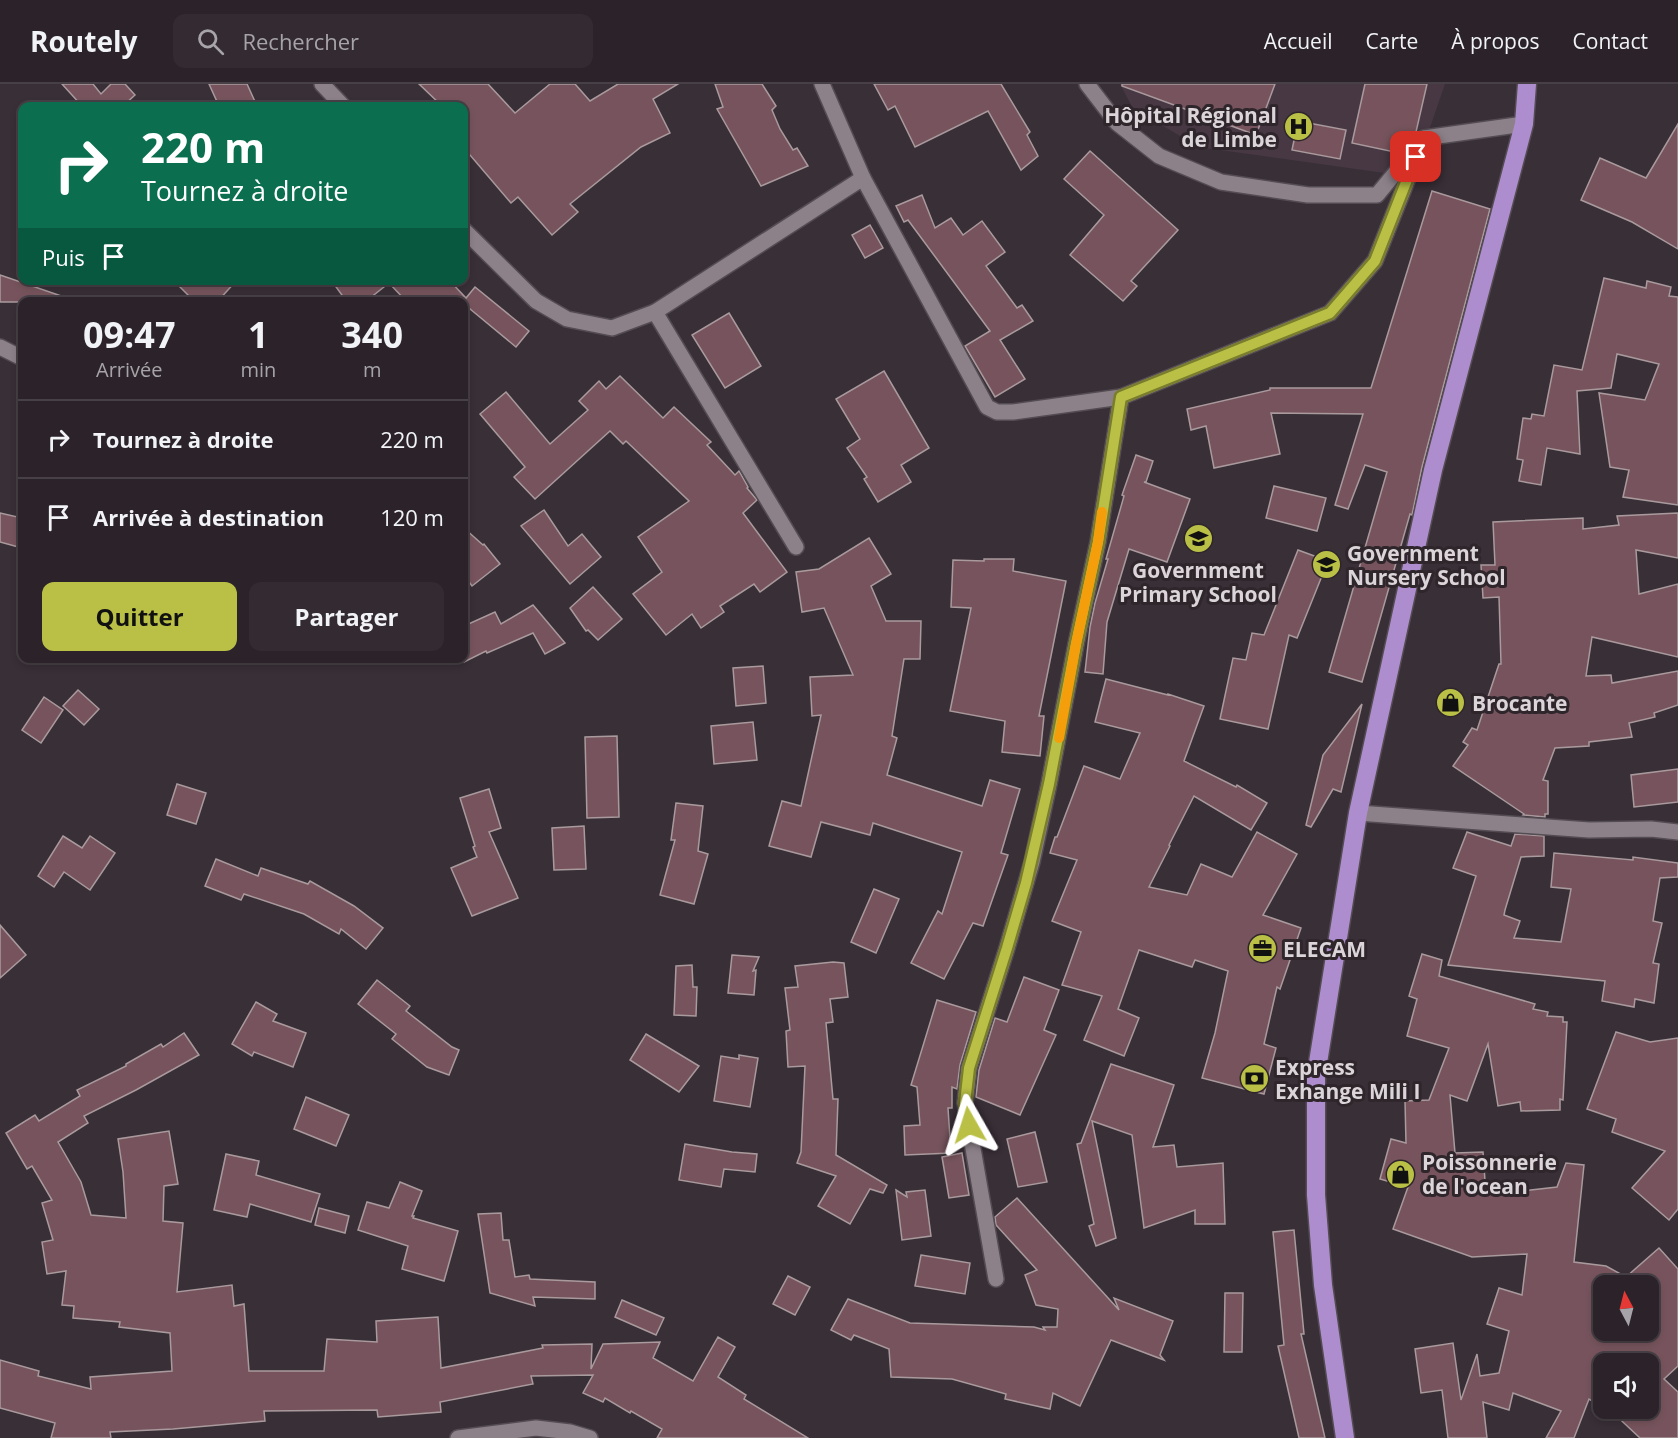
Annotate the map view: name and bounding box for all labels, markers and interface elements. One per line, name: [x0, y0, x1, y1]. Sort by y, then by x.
search box: [173, 14, 593, 68]
text: Routely: [30, 22, 137, 60]
icon: search: [194, 25, 227, 58]
text: Rechercher: [242, 26, 359, 56]
text: Accueil: [1264, 27, 1332, 55]
text: Carte: [1365, 27, 1418, 55]
text: À propos: [1451, 27, 1540, 55]
text: Contact: [1573, 27, 1648, 55]
place label: Hôpital Régional de Limbe: [1104, 101, 1277, 153]
hospital icon: Hôpital Régional de Limbe: [1282, 111, 1314, 143]
text: 220 m: [141, 118, 265, 175]
icon: right: [42, 126, 120, 204]
pin: [1390, 131, 1441, 182]
icon: arrive: [1399, 140, 1432, 173]
text: Tournez à droite: [141, 172, 349, 209]
icon: arrive: [97, 240, 130, 273]
text: Puis: [42, 242, 85, 272]
text: 09:47: [83, 310, 176, 359]
text: 1: [248, 310, 269, 359]
text: 340: [341, 310, 403, 359]
text: Arrivée: [96, 356, 162, 383]
text: min: [240, 356, 276, 383]
text: m: [363, 356, 381, 383]
icon: right: [42, 423, 75, 456]
text: Tournez à droite: [93, 424, 274, 454]
text: 220 m: [380, 424, 444, 454]
icon: arrive: [42, 501, 75, 534]
text: Arrivée à destination: [93, 502, 324, 532]
text: 120 m: [380, 502, 444, 532]
school or university icon: Government Primary School: [1182, 523, 1214, 555]
place label: Government Nursery School: [1347, 539, 1506, 591]
school or university icon: Government Nursery School: [1310, 549, 1342, 581]
place label: Government Primary School: [1119, 556, 1277, 608]
button: Quitter: [42, 582, 237, 651]
button: Partager: [249, 582, 444, 651]
shop icon: Brocante: [1435, 687, 1467, 719]
place label: Brocante: [1472, 689, 1567, 717]
office icon: ELECAM: [1246, 933, 1278, 965]
place label: ELECAM: [1283, 935, 1366, 963]
place label: Express Exhange Mili I: [1275, 1053, 1420, 1105]
bank icon: Express Exhange Mili I: [1238, 1063, 1270, 1095]
position arrow: [937, 1093, 1001, 1157]
place label: Poissonnerie de l'ocean: [1422, 1148, 1557, 1200]
shop icon: Poissonnerie de l'ocean: [1385, 1158, 1417, 1190]
north arrow: [1593, 1275, 1659, 1341]
map controls: [1593, 1275, 1659, 1419]
button: sound: [1593, 1353, 1659, 1419]

